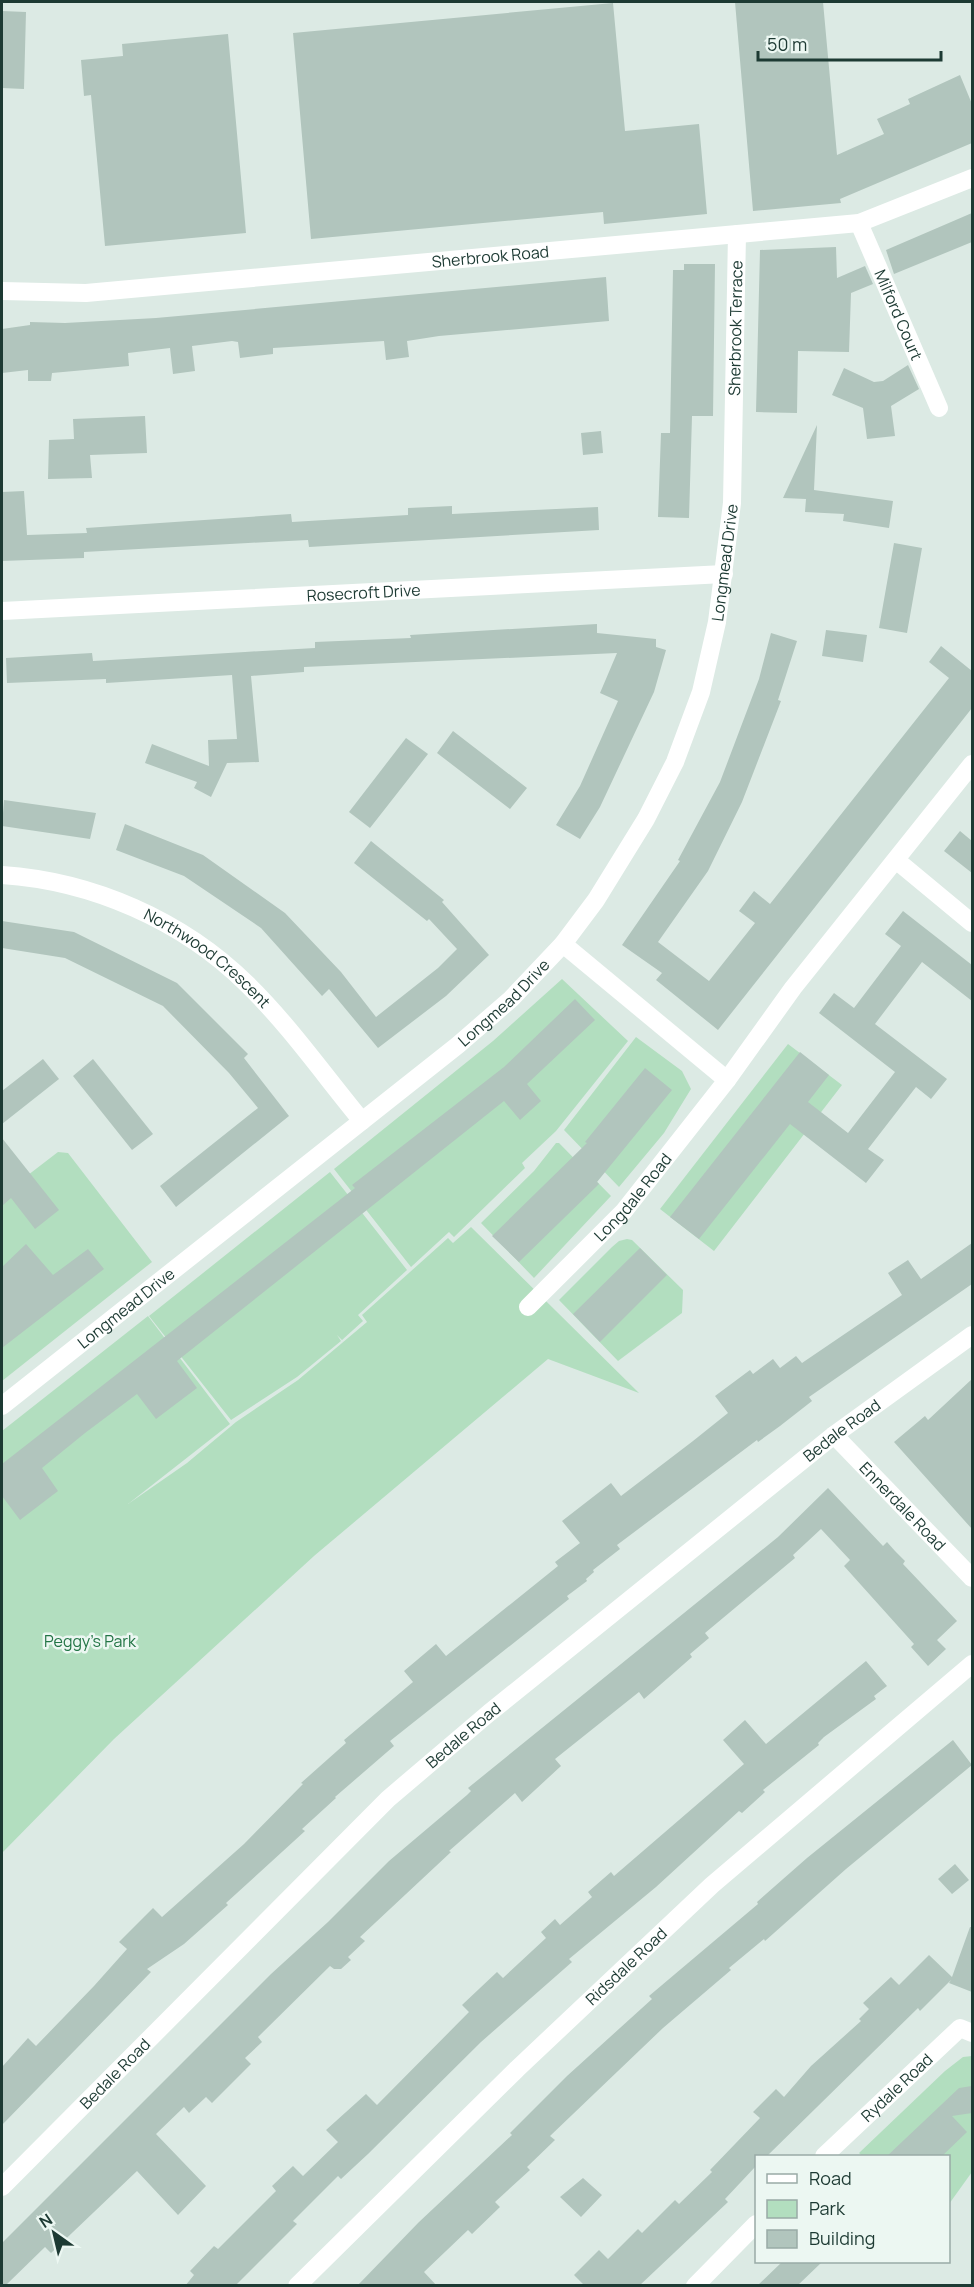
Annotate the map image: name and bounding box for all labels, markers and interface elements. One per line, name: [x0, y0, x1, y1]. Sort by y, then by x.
scale bar: [758, 24, 941, 62]
text: 50 m: [767, 32, 807, 56]
street label: Sherbrook Road: [431, 240, 550, 273]
street label: Sherbrook Terrace: [723, 260, 748, 396]
street label: Milford Court: [869, 266, 928, 364]
street label: Longmead Drive: [706, 502, 743, 623]
street label: Rosecroft Drive: [306, 579, 421, 606]
street label: Northwood Crescent: [140, 903, 276, 1013]
street label: Longmead Drive: [453, 954, 554, 1051]
street label: Longdale Road: [589, 1148, 676, 1246]
street label: Longmead Drive: [73, 1263, 179, 1353]
street label: Bedale Road: [798, 1394, 885, 1467]
street label: Ennerdale Road: [855, 1457, 951, 1555]
park label: Peggy's Park: [44, 1630, 137, 1652]
street label: Bedale Road: [421, 1697, 505, 1773]
street label: Ridsdale Road: [581, 1922, 672, 2010]
street label: Bedale Road: [75, 2033, 155, 2114]
street label: Rydale Road: [856, 2048, 937, 2127]
legend: [755, 2155, 950, 2263]
text: Road: [809, 2166, 852, 2190]
text: Park: [809, 2196, 846, 2220]
north arrow: [24, 2203, 84, 2263]
text: N: [35, 2208, 57, 2233]
text: Building: [809, 2226, 875, 2250]

